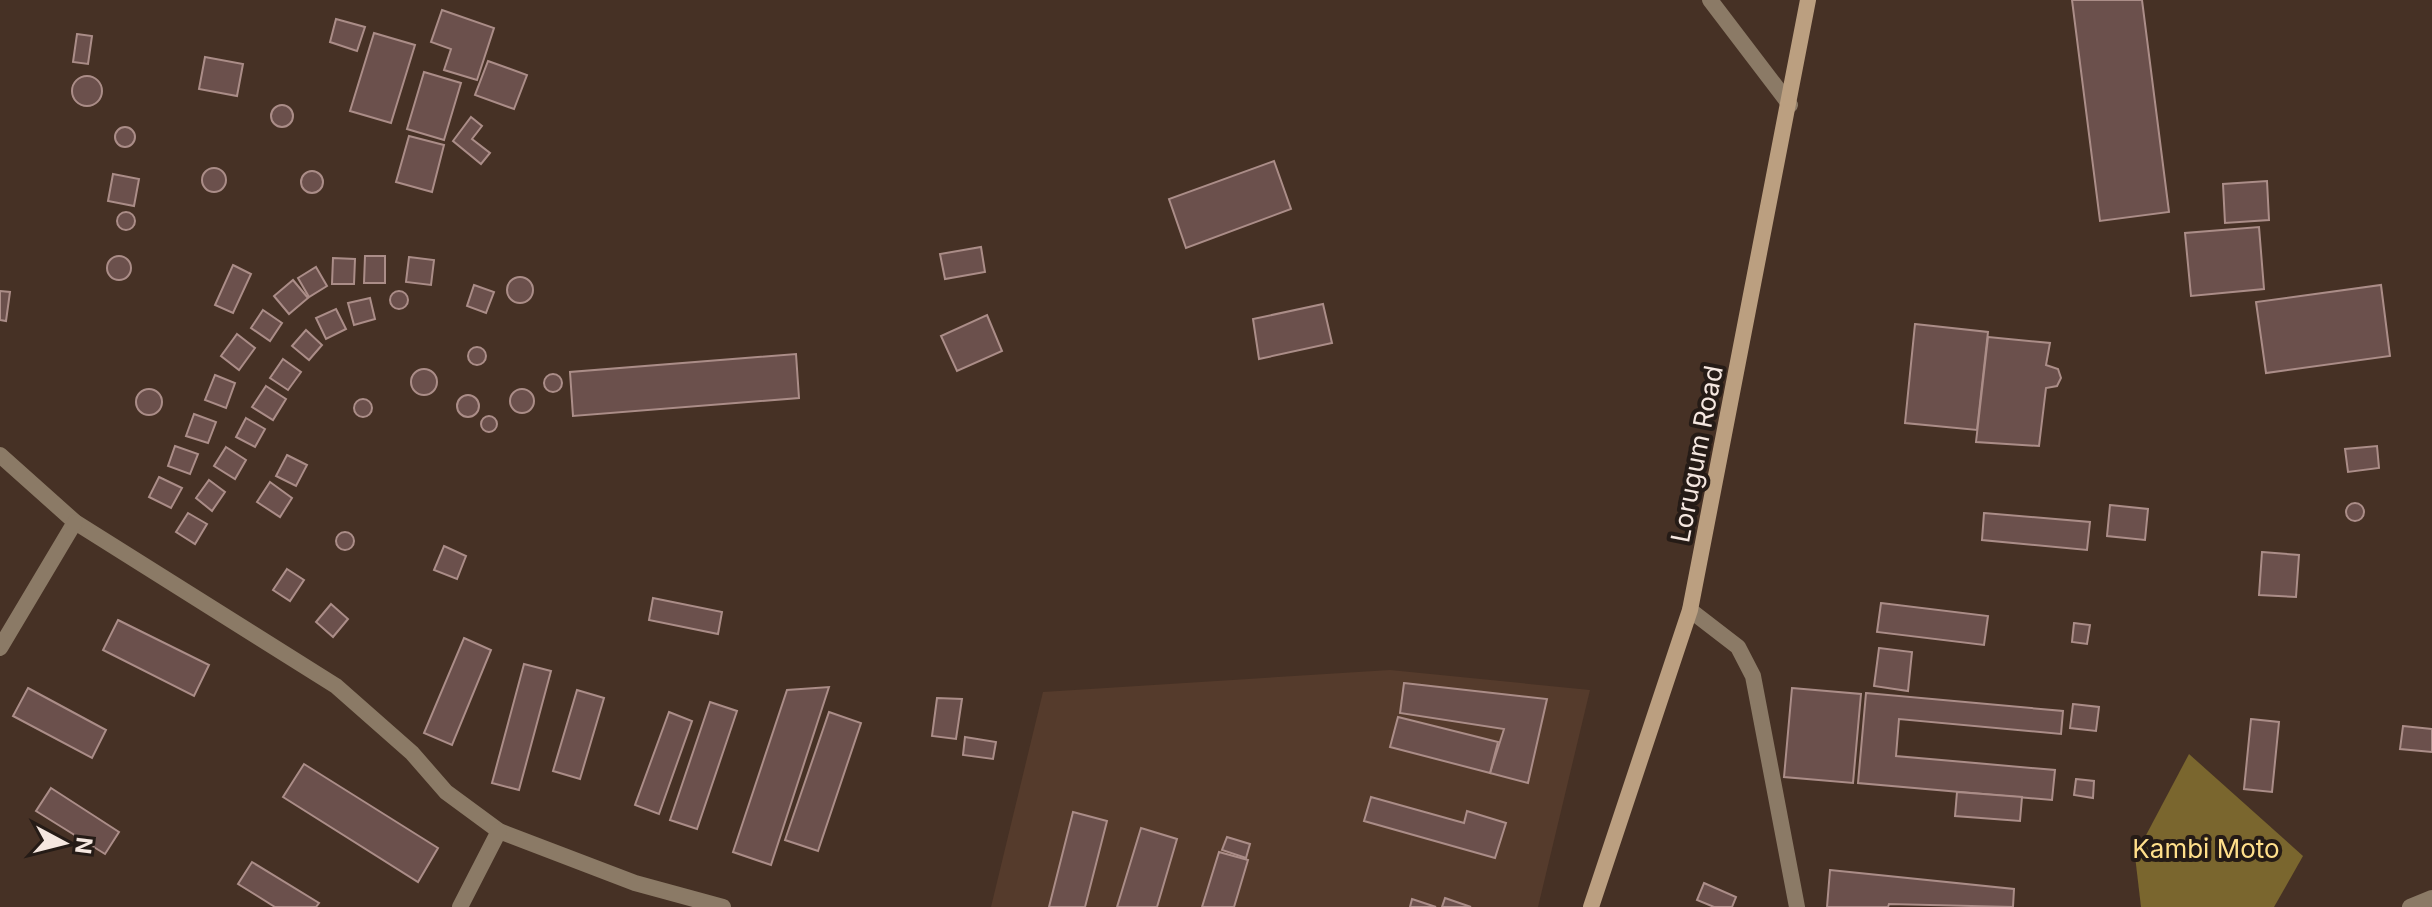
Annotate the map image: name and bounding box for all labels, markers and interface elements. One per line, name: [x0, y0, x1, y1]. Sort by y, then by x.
street label: Lorugum Road: [1664, 363, 1729, 545]
north arrow: [24, 803, 104, 883]
park label: Kambi Moto: [2132, 833, 2280, 864]
text: N: [70, 836, 98, 855]

